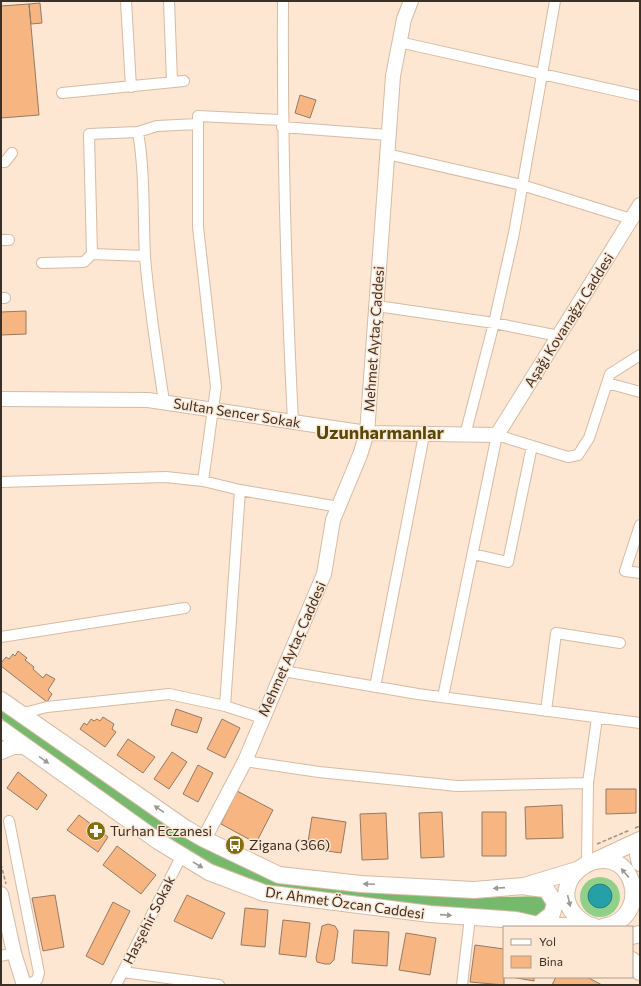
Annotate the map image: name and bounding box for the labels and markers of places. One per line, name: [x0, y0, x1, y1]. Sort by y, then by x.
pharmacy icon: Turhan Eczanesi: [85, 820, 107, 842]
place label: Turhan Eczanesi: [110, 822, 212, 839]
bus stop icon: Zigana (366): [224, 834, 246, 856]
place label: Zigana (366): [249, 836, 330, 853]

